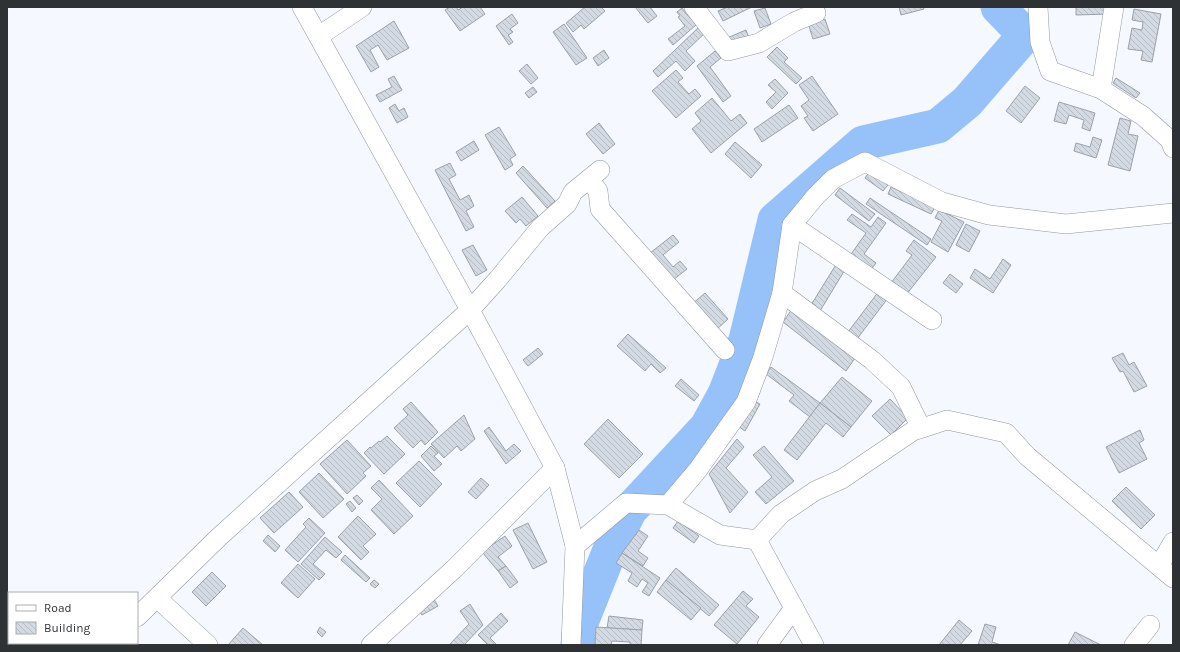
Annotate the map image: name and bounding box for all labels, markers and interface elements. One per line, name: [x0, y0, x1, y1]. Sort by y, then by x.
legend: [8, 592, 138, 644]
text: Road: [44, 601, 72, 615]
text: Building: [44, 621, 91, 635]

